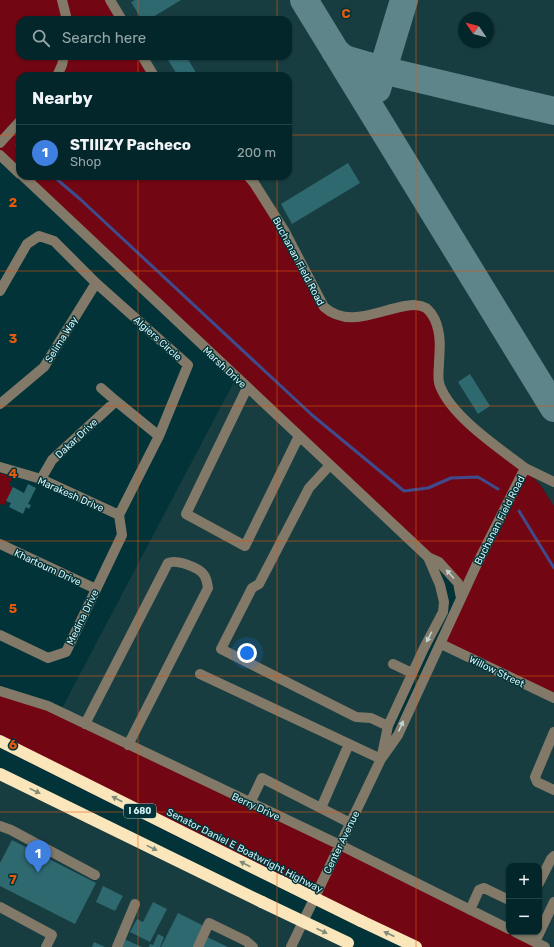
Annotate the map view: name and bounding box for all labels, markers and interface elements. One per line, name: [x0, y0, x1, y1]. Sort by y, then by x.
text: C: [341, 6, 351, 21]
north arrow: [458, 12, 494, 48]
search box: [16, 16, 292, 60]
icon: search: [30, 27, 52, 49]
text: Search here: [62, 29, 146, 47]
text: Nearby: [32, 88, 93, 108]
text: STIIIZY Pacheco: [70, 136, 191, 154]
text: 1: [42, 145, 48, 160]
text: 200 m: [237, 145, 276, 160]
text: Shop: [70, 154, 101, 169]
text: 2: [9, 195, 17, 210]
street label: Buchanan Field Road: [270, 215, 327, 308]
street label: Selima Way: [43, 314, 81, 365]
street label: Algiers Circle: [131, 314, 184, 364]
text: 3: [9, 331, 18, 346]
street label: Marsh Drive: [200, 345, 249, 391]
street label: Dakar Drive: [53, 416, 100, 461]
text: 4: [9, 466, 18, 481]
street label: Buchanan Field Road: [472, 474, 528, 567]
street label: Marakesh Drive: [36, 475, 106, 515]
street label: Khartoum Drive: [12, 547, 83, 589]
one-way arrow: [445, 568, 454, 579]
street label: Medina Drive: [64, 587, 102, 647]
text: 5: [9, 601, 17, 616]
one-way arrow: [426, 632, 433, 643]
your location: [237, 643, 257, 663]
street label: Willow Street: [467, 653, 526, 690]
one-way arrow: [399, 720, 405, 732]
text: 6: [9, 737, 18, 752]
one-way arrow: [29, 788, 41, 794]
street label: Berry Drive: [230, 791, 282, 823]
one-way arrow: [111, 796, 122, 802]
road number: I 680: [124, 804, 156, 818]
street label: Senator Daniel E Boatwright Highway: [164, 806, 325, 896]
street label: Center Avenue: [321, 809, 362, 876]
pin: 1: [25, 840, 51, 873]
one-way arrow: [146, 845, 158, 851]
one-way arrow: [240, 861, 251, 867]
map controls: [506, 863, 542, 935]
button: +: [506, 863, 542, 899]
text: 7: [9, 872, 17, 887]
button: −: [506, 899, 542, 935]
one-way arrow: [316, 928, 328, 934]
one-way arrow: [383, 931, 394, 937]

